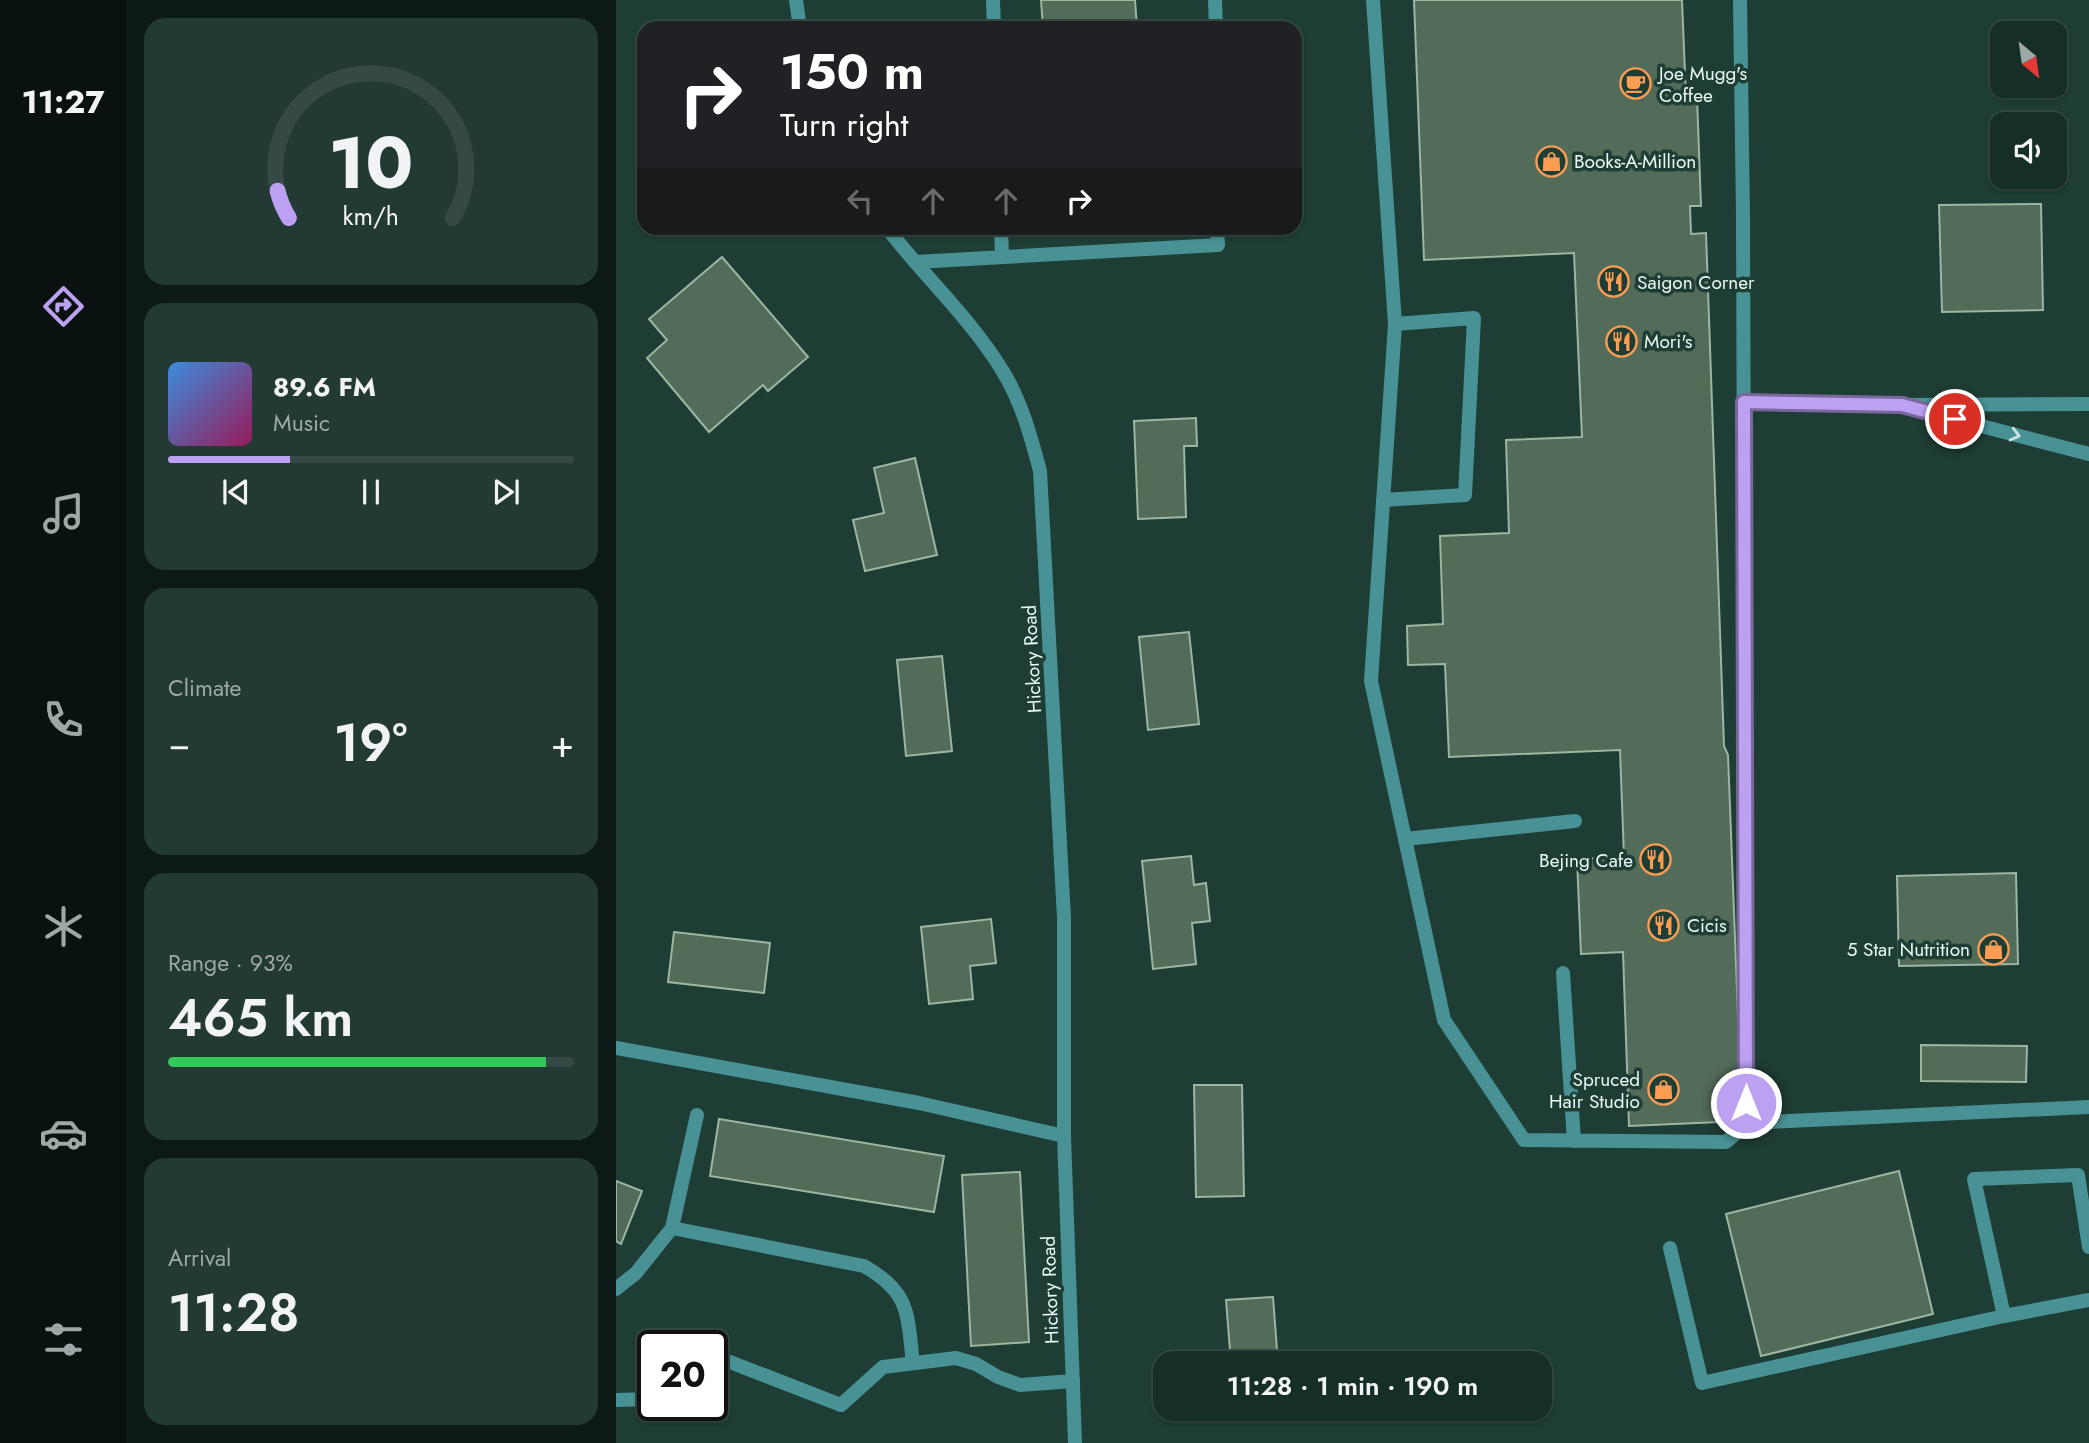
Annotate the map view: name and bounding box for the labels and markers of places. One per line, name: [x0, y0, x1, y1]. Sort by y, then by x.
place label: Joe Mugg's Coffee: [1656, 60, 1747, 109]
cafe icon: Joe Mugg's Coffee: [1619, 67, 1653, 101]
shop icon: Books-A-Million: [1534, 144, 1568, 178]
place label: Books-A-Million: [1574, 148, 1696, 175]
restaurant icon: Saigon Corner: [1597, 265, 1631, 299]
place label: Saigon Corner: [1637, 269, 1755, 296]
restaurant icon: Mori's: [1604, 324, 1638, 358]
place label: Mori's: [1644, 328, 1693, 355]
pin: [1925, 389, 1985, 449]
restaurant icon: Bejing Cafe: [1639, 843, 1673, 877]
place label: Bejing Cafe: [1539, 847, 1633, 874]
restaurant icon: Cicis: [1647, 908, 1681, 942]
place label: Cicis: [1687, 912, 1727, 939]
shop icon: 5 Star Nutrition: [1976, 932, 2010, 966]
place label: 5 Star Nutrition: [1847, 936, 1970, 963]
place label: Spruced Hair Studio: [1549, 1066, 1640, 1115]
shop icon: Spruced Hair Studio: [1646, 1073, 1680, 1107]

